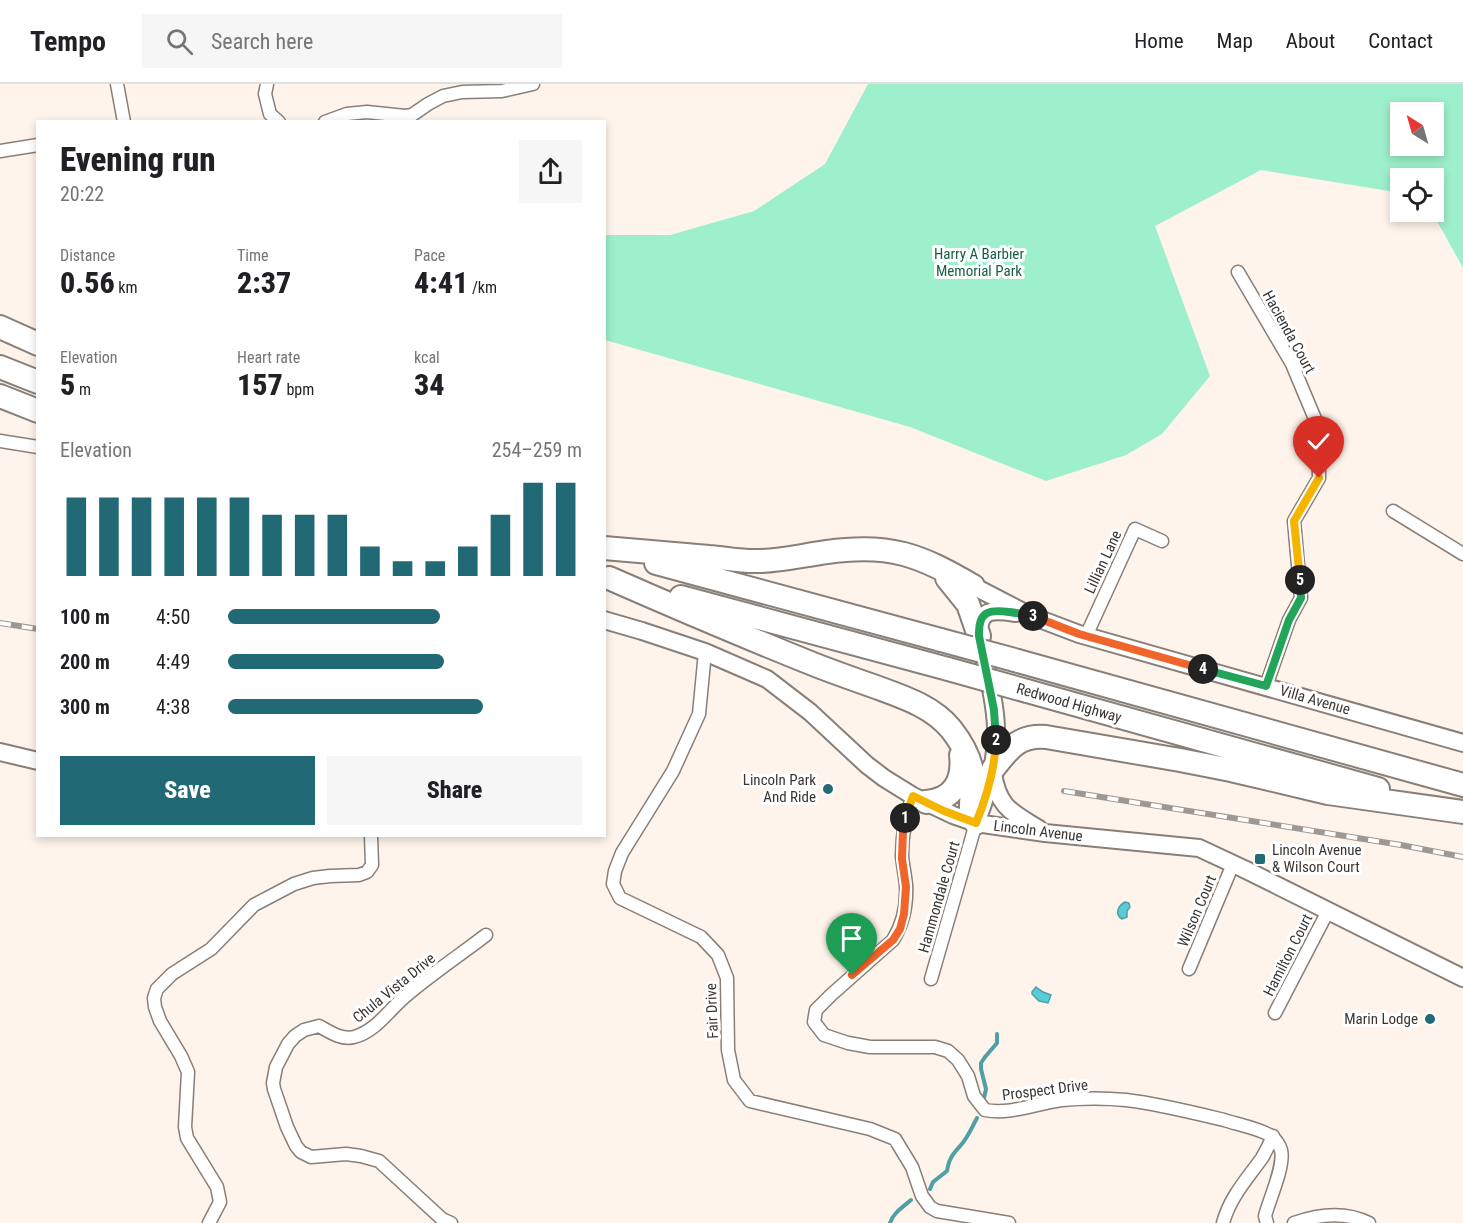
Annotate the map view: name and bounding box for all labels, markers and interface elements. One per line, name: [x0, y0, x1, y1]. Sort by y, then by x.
search box: [142, 14, 562, 68]
text: Tempo: [30, 25, 106, 58]
icon: search: [163, 25, 196, 58]
text: Search here: [211, 29, 313, 54]
text: Home: [1134, 29, 1184, 53]
text: Map: [1217, 29, 1253, 53]
text: About: [1286, 29, 1335, 53]
text: Contact: [1368, 29, 1433, 53]
north arrow: [1390, 102, 1444, 156]
map controls: [1390, 102, 1444, 222]
text: Evening run: [60, 140, 216, 179]
button: share: [519, 140, 582, 203]
button: locate: [1390, 168, 1444, 222]
text: 20:22: [60, 182, 104, 206]
park label: Harry A Barbier Memorial Park: [934, 245, 1024, 280]
text: Distance: [60, 246, 115, 265]
text: Time: [237, 246, 269, 265]
text: Pace: [414, 246, 445, 265]
text: 0.56: [60, 265, 115, 300]
text: 2:37: [237, 265, 291, 300]
text: 4:41: [414, 265, 468, 300]
text: km: [115, 278, 138, 297]
text: /km: [468, 278, 497, 297]
street label: Hacienda Court: [1259, 287, 1319, 377]
text: Elevation: [60, 348, 118, 367]
text: Heart rate: [237, 348, 300, 367]
text: kcal: [414, 348, 440, 367]
text: 5: [60, 367, 75, 402]
text: 157: [237, 367, 283, 402]
text: 34: [414, 367, 445, 402]
text: m: [75, 380, 91, 399]
text: bpm: [283, 380, 314, 399]
pin: [1293, 416, 1344, 478]
icon: check: [1302, 425, 1335, 458]
text: Elevation: [60, 438, 132, 462]
text: 254–259 m: [492, 438, 582, 462]
street label: Lillian Lane: [1081, 528, 1125, 596]
pin: 5: [1285, 565, 1315, 595]
text: 5: [1296, 570, 1304, 589]
pin: 3: [1018, 601, 1048, 631]
text: 100 m: [60, 605, 110, 629]
text: 4:50: [156, 605, 190, 629]
text: 3: [1029, 606, 1037, 625]
text: 200 m: [60, 650, 110, 674]
text: 4:49: [156, 650, 190, 674]
pin: 4: [1188, 654, 1218, 684]
text: 4: [1199, 659, 1207, 678]
street label: Redwood Highway: [1014, 679, 1124, 727]
street label: Villa Avenue: [1278, 681, 1352, 719]
text: 300 m: [60, 695, 110, 719]
text: 4:38: [156, 695, 190, 719]
pin: 2: [981, 725, 1011, 755]
text: 2: [992, 730, 1000, 749]
button: Save: [60, 756, 315, 825]
button: Share: [327, 756, 582, 825]
place label: Lincoln Park And Ride: [743, 771, 816, 806]
marker: Lincoln Park And Ride: [821, 782, 835, 796]
pin: 1: [890, 803, 920, 833]
text: 1: [901, 808, 909, 827]
street label: Lincoln Avenue: [992, 817, 1084, 845]
street label: Hammondale Court: [914, 839, 964, 955]
place label: Lincoln Avenue & Wilson Court: [1272, 841, 1362, 876]
marker: Lincoln Avenue & Wilson Court: [1253, 852, 1267, 866]
street label: Wilson Court: [1174, 872, 1220, 950]
street label: Hamilton Court: [1260, 911, 1316, 999]
pin: [826, 913, 877, 975]
icon: arrive: [835, 922, 868, 955]
street label: Chula Vista Drive: [349, 949, 439, 1027]
street label: Fair Drive: [702, 983, 722, 1039]
place label: Marin Lodge: [1344, 1010, 1418, 1028]
marker: Marin Lodge: [1423, 1012, 1437, 1026]
street label: Prospect Drive: [1001, 1076, 1089, 1104]

